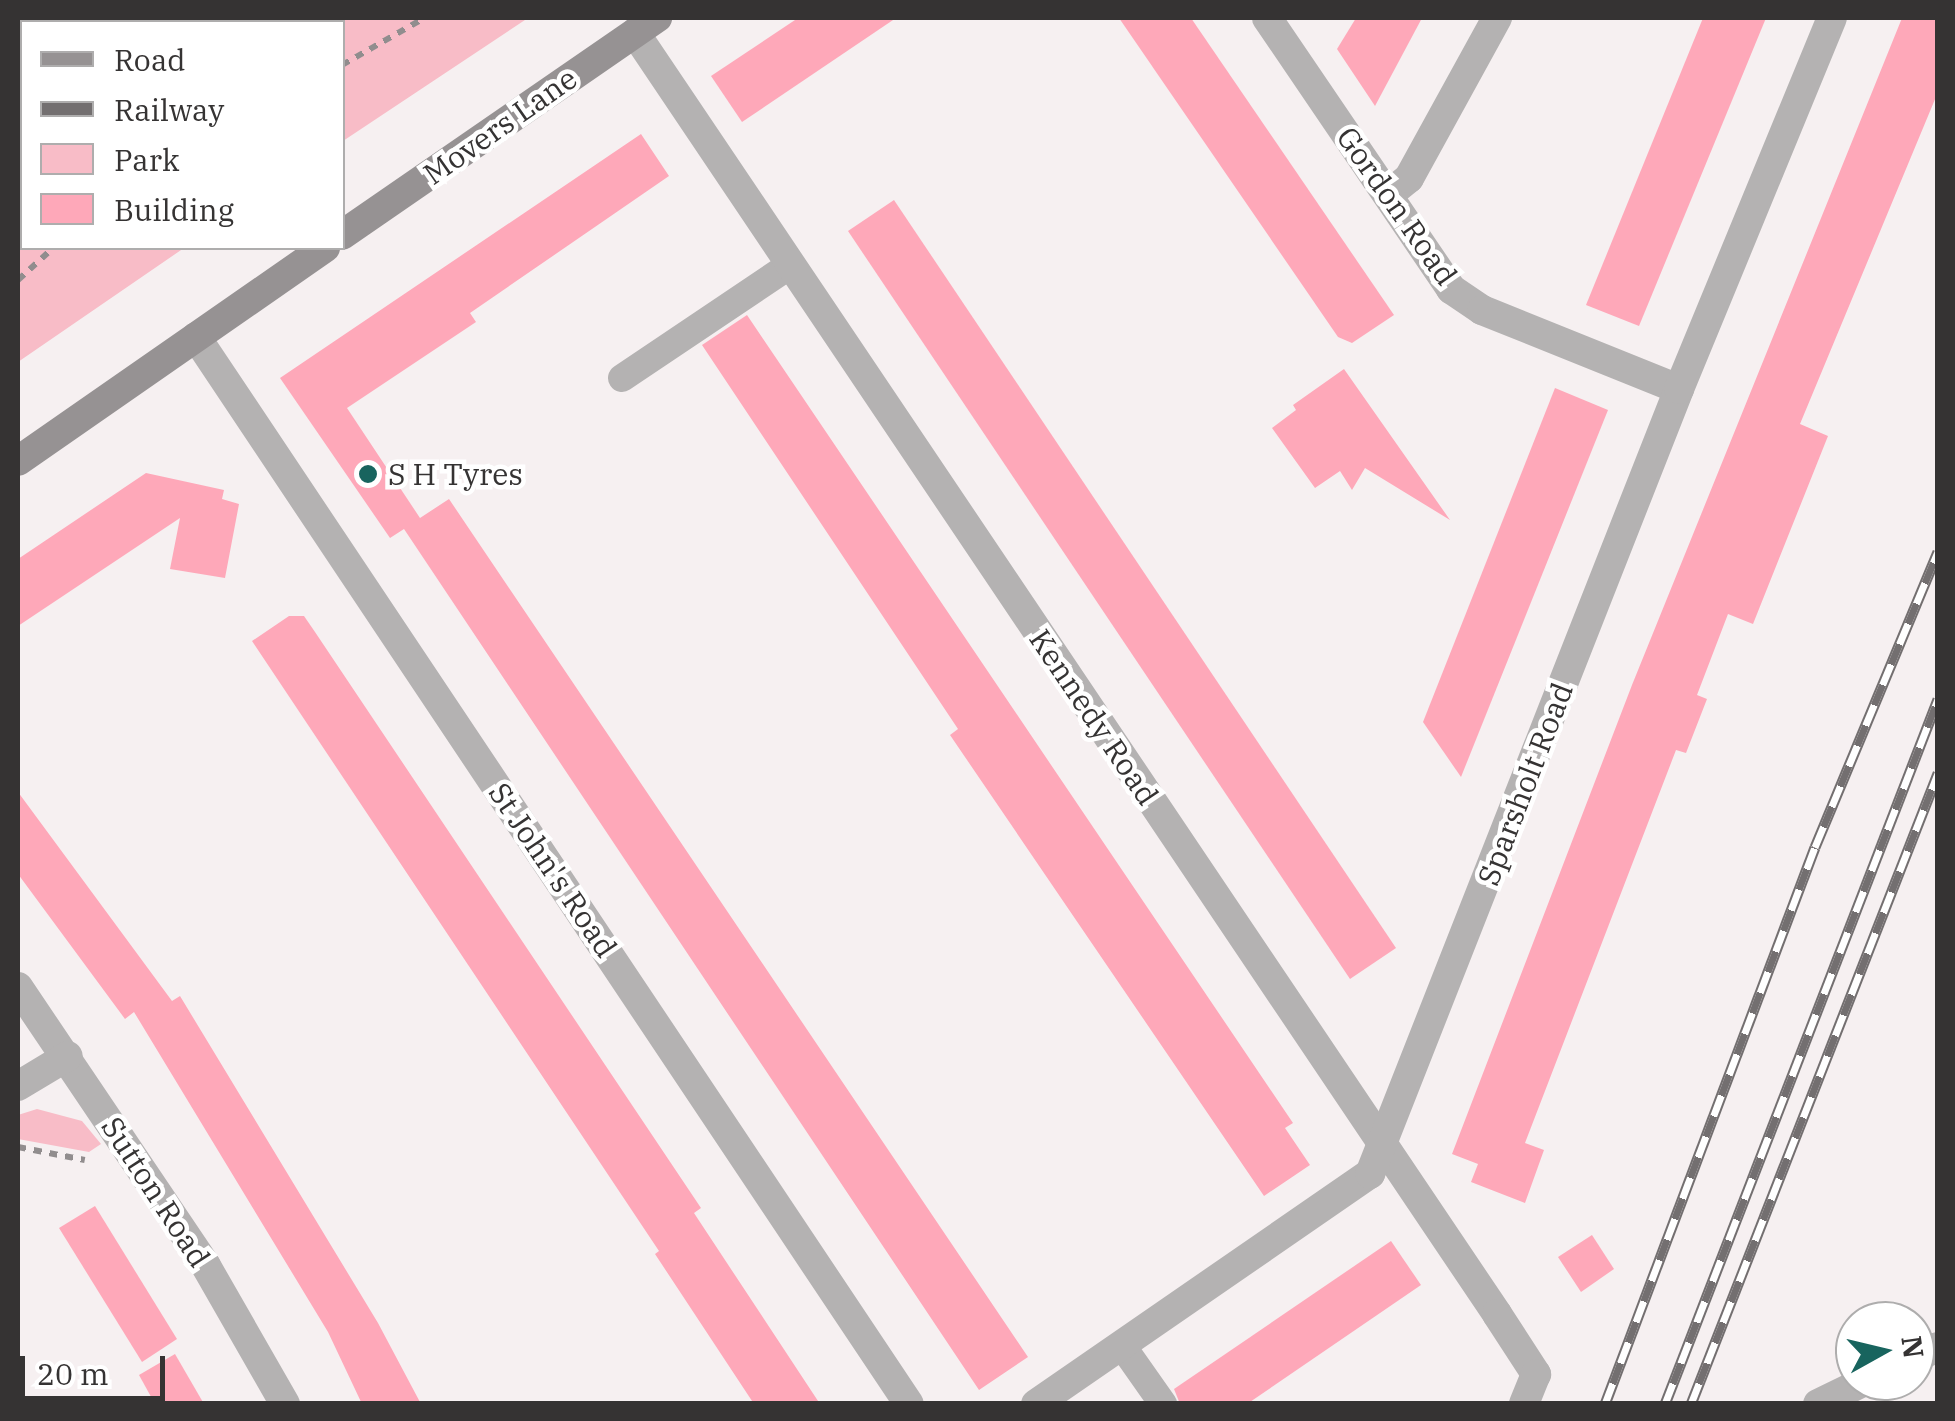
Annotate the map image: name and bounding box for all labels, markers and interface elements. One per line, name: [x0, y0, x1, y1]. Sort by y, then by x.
legend: [20, 20, 345, 250]
text: Road: [114, 40, 186, 79]
street label: Movers Lane: [416, 60, 584, 192]
text: Railway: [114, 90, 224, 129]
street label: Gordon Road: [1329, 120, 1465, 292]
text: Park: [114, 140, 180, 179]
text: Building: [114, 190, 234, 229]
place label: S H Tyres: [388, 456, 523, 492]
marker: S H Tyres: [357, 463, 379, 485]
street label: Kennedy Road: [1022, 622, 1166, 812]
street label: Sparsholt Road: [1470, 678, 1580, 890]
street label: St John's Road: [481, 776, 625, 964]
street label: Sutton Road: [94, 1110, 218, 1274]
north arrow: [1835, 1301, 1935, 1401]
text: N: [1893, 1333, 1933, 1361]
scale bar: [25, 1336, 170, 1398]
text: 20 m: [37, 1354, 109, 1393]

